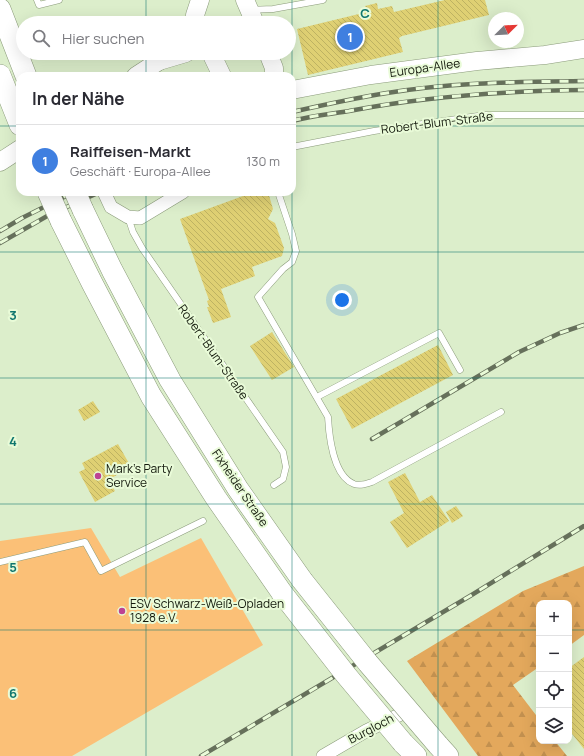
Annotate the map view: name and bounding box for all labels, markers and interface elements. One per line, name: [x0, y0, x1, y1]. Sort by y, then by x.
text: C: [360, 4, 370, 22]
north arrow: [488, 12, 524, 48]
search box: [16, 16, 296, 60]
pin: 1: [337, 22, 363, 52]
icon: search: [30, 27, 52, 49]
text: Hier suchen: [62, 28, 144, 49]
street label: Europa-Allee: [389, 54, 461, 81]
text: In der Nähe: [32, 87, 125, 110]
street label: Robert-Blum-Straße: [380, 107, 494, 138]
text: Raiffeisen-Markt: [70, 141, 191, 162]
text: 1: [42, 152, 48, 170]
text: 130 m: [246, 152, 280, 170]
text: Geschäft · Europa-Allee: [70, 162, 211, 180]
your location: [332, 290, 352, 310]
street label: Robert-Blum-Straße: [174, 301, 253, 403]
text: 3: [9, 306, 17, 324]
text: 4: [9, 432, 17, 450]
street label: Fixheider Straße: [208, 446, 273, 530]
place label: Mark's Party Service: [106, 460, 173, 491]
marker: Mark's Party Service: [93, 471, 103, 481]
text: 5: [9, 558, 17, 576]
place label: ESV Schwarz-Weiß-Opladen 1928 e.V.: [130, 595, 284, 626]
map controls: [536, 600, 572, 744]
button: +: [536, 600, 572, 636]
marker: ESV Schwarz-Weiß-Opladen 1928 e.V.: [117, 606, 127, 616]
button: −: [536, 636, 572, 672]
button: locate: [536, 672, 572, 708]
text: 6: [9, 684, 17, 702]
button: layers: [536, 708, 572, 744]
street label: Burgloch: [345, 709, 397, 748]

